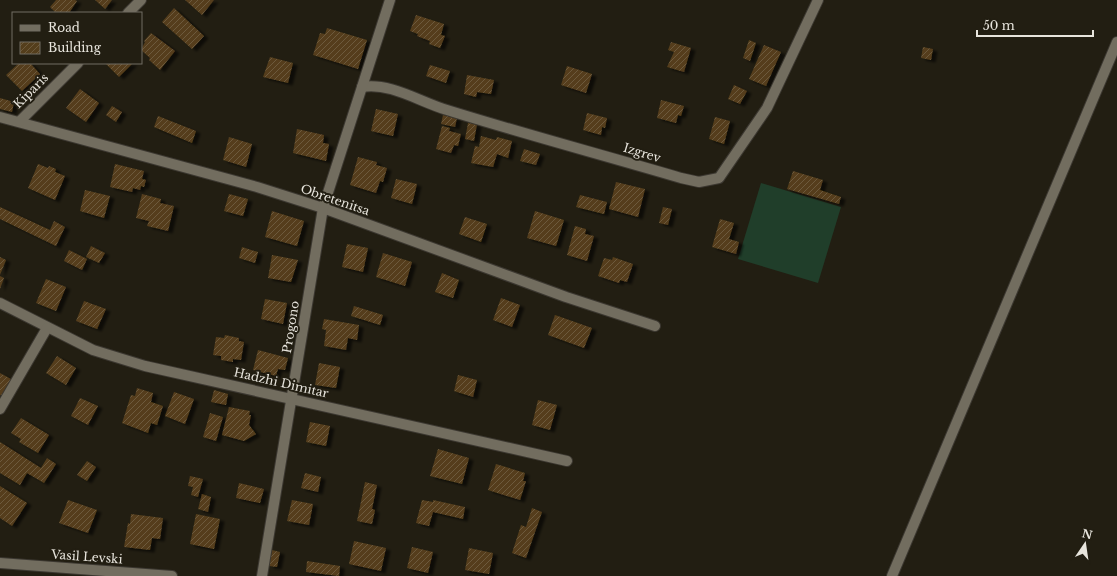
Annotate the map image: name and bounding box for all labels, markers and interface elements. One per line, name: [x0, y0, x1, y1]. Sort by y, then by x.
legend: [12, 12, 142, 64]
scale bar: [977, 12, 1093, 38]
text: 50 m: [983, 18, 1015, 33]
text: Road: [48, 20, 80, 35]
text: Building: [48, 40, 102, 55]
street label: Kiparis: [10, 70, 51, 111]
street label: Izgrev: [622, 140, 663, 166]
street label: Obretenitsa: [299, 181, 372, 218]
street label: Progono: [279, 300, 302, 354]
street label: Hadzhi Dimitar: [232, 364, 330, 401]
north arrow: [1065, 524, 1105, 564]
text: N: [1081, 526, 1095, 542]
street label: Vasil Levski: [50, 546, 123, 566]

